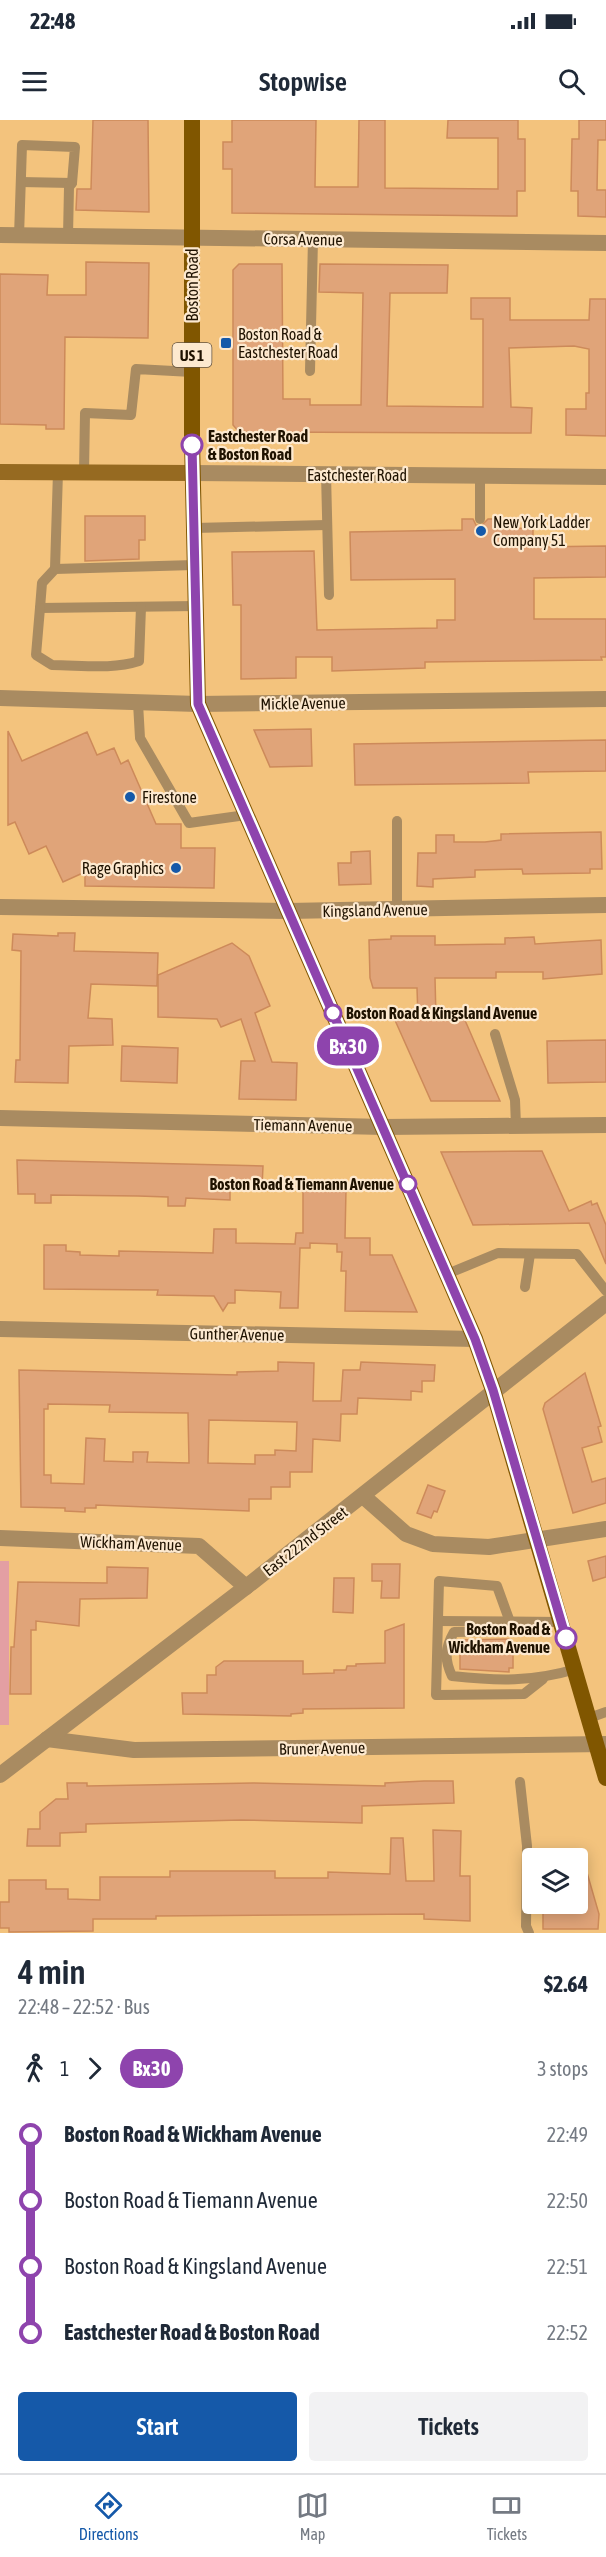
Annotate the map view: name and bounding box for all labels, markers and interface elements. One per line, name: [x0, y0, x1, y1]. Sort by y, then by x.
text: 22:48: [30, 8, 75, 34]
icon: menu: [18, 65, 51, 98]
icon: search: [555, 65, 588, 98]
text: Stopwise: [259, 66, 347, 97]
street label: Corsa Avenue: [263, 229, 343, 249]
street label: Boston Road: [183, 248, 201, 322]
place label: Boston Road & Eastchester Road: [238, 325, 338, 361]
marker: Boston Road & Eastchester Road: [219, 336, 233, 350]
road number: US 1: [172, 343, 212, 367]
place label: Eastchester Road & Boston Road: [208, 427, 309, 463]
marker: Eastchester Road & Boston Road: [181, 434, 203, 456]
street label: Eastchester Road: [307, 466, 407, 484]
place label: New York Ladder Company 51: [493, 513, 590, 550]
marker: New York Ladder Company 51: [474, 524, 488, 538]
street label: Mickle Avenue: [260, 693, 346, 713]
place label: Firestone: [142, 788, 197, 806]
marker: Firestone: [123, 790, 137, 804]
place label: Rage Graphics: [82, 859, 164, 878]
marker: Rage Graphics: [169, 861, 183, 875]
street label: Kingsland Avenue: [322, 900, 428, 921]
marker: Boston Road & Kingsland Avenue: [324, 1004, 342, 1022]
place label: Boston Road & Kingsland Avenue: [346, 1004, 537, 1022]
line badge: Bx30: [306, 1026, 390, 1066]
text: Bx30: [329, 1034, 367, 1058]
street label: Tiemann Avenue: [254, 1115, 352, 1135]
place label: Boston Road & Tiemann Avenue: [209, 1175, 394, 1193]
marker: Boston Road & Tiemann Avenue: [399, 1175, 417, 1193]
street label: Gunther Avenue: [189, 1324, 285, 1344]
street label: East 222nd Street: [259, 1502, 351, 1579]
street label: Wickham Avenue: [80, 1532, 182, 1554]
place label: Boston Road & Wickham Avenue: [448, 1620, 551, 1656]
marker: Boston Road & Wickham Avenue: [555, 1627, 577, 1649]
street label: Bruner Avenue: [279, 1738, 365, 1758]
map controls: [522, 1848, 588, 1914]
button: layers: [522, 1848, 588, 1914]
text: 4 min: [18, 1953, 85, 1991]
text: $2.64: [544, 1971, 588, 1997]
text: 22:48 – 22:52 · Bus: [18, 1995, 150, 2018]
icon: walk: [18, 2052, 51, 2085]
icon: forward: [78, 2052, 111, 2085]
text: Bx30: [132, 2056, 171, 2080]
text: 1: [60, 2057, 69, 2080]
text: 3 stops: [537, 2057, 588, 2080]
text: Boston Road & Wickham Avenue: [64, 2121, 322, 2147]
text: 22:49: [547, 2123, 588, 2146]
text: Boston Road & Tiemann Avenue: [64, 2187, 318, 2213]
text: 22:50: [547, 2189, 588, 2212]
text: Boston Road & Kingsland Avenue: [64, 2253, 327, 2279]
text: 22:51: [547, 2255, 588, 2278]
text: Eastchester Road & Boston Road: [64, 2319, 320, 2345]
text: 22:52: [547, 2321, 588, 2344]
button: Start: [18, 2392, 297, 2461]
button: Tickets: [309, 2392, 588, 2461]
tab: Directions: [79, 2489, 138, 2543]
tab: Map: [296, 2489, 329, 2543]
tab: Tickets: [487, 2489, 527, 2543]

